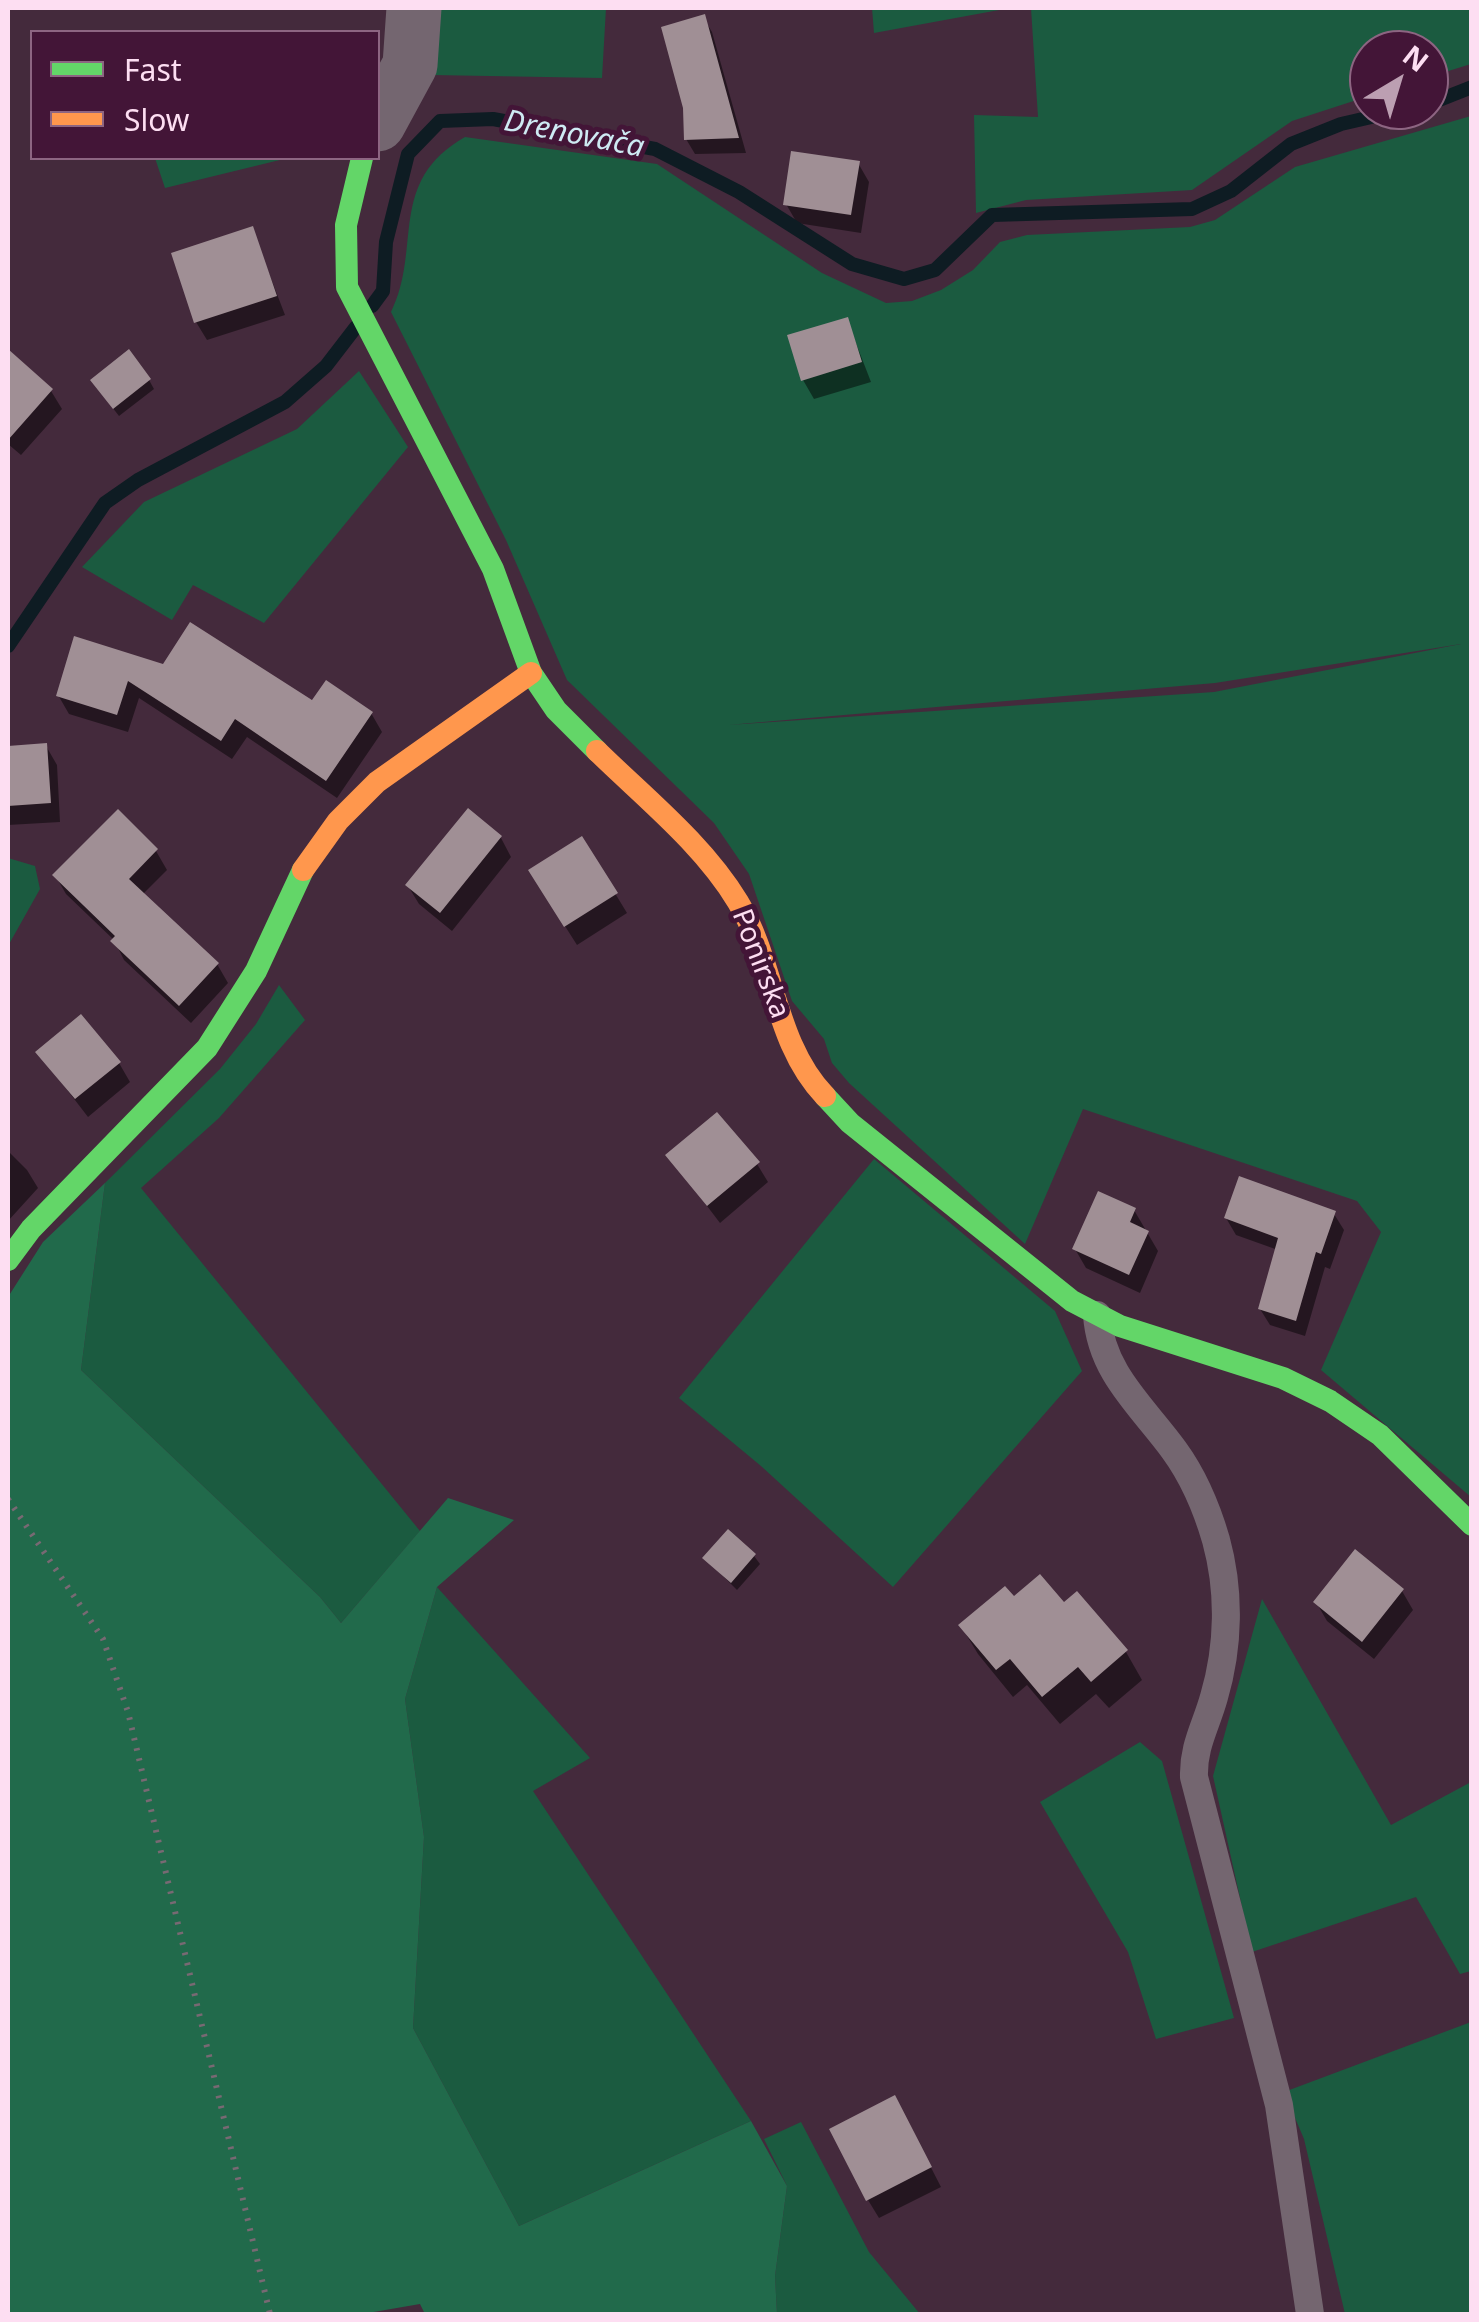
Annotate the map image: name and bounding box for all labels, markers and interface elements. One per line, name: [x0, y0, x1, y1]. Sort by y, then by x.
legend: [30, 30, 380, 160]
north arrow: [1349, 30, 1449, 130]
text: N: [1396, 36, 1437, 80]
text: Fast: [124, 49, 182, 90]
text: Slow: [124, 99, 189, 140]
water label: Drenovača: [501, 104, 647, 166]
street label: Ponirska: [724, 905, 796, 1023]

